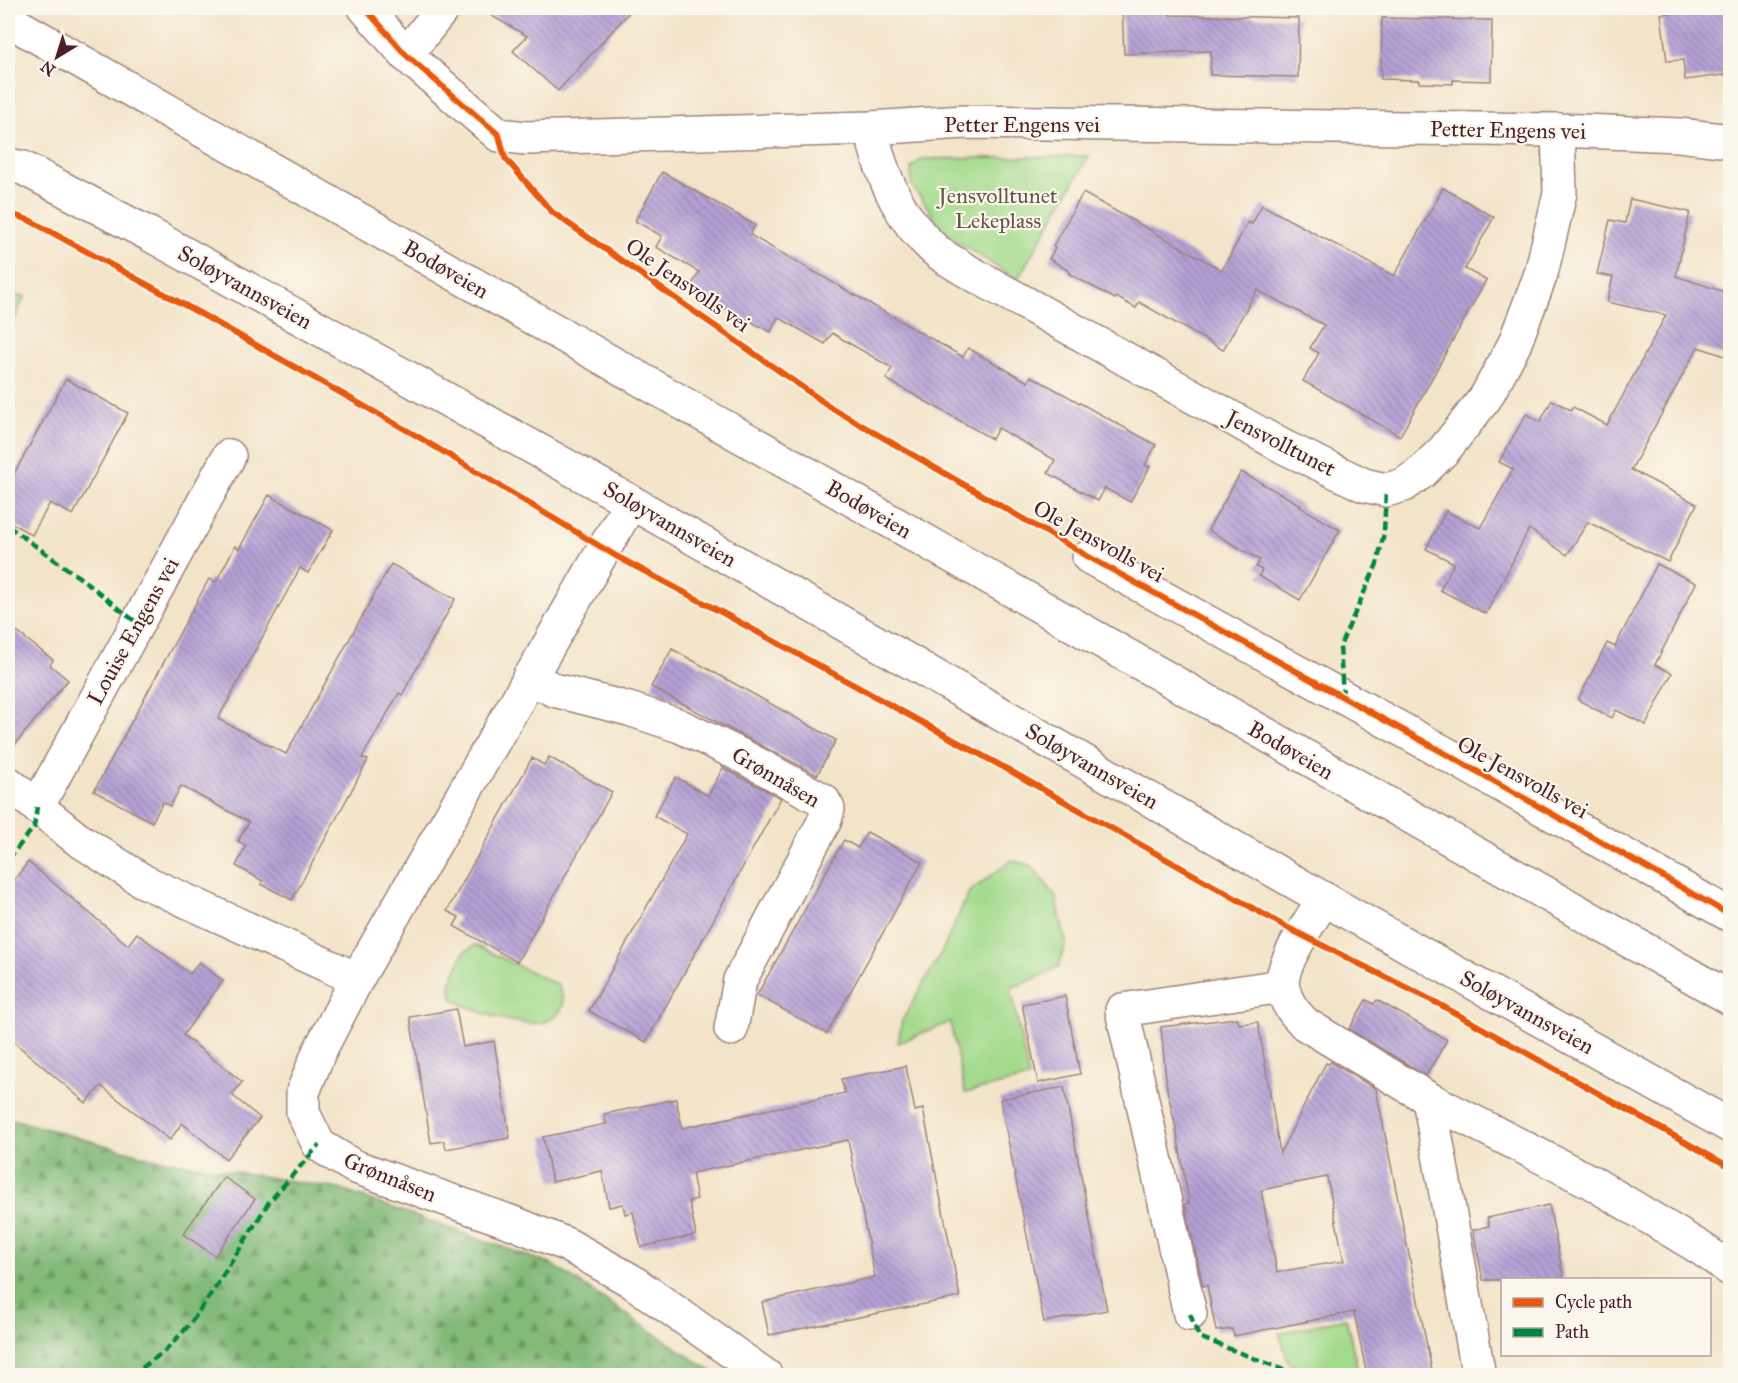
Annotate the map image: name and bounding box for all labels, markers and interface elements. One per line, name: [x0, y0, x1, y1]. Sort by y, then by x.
north arrow: [27, 27, 87, 87]
text: N: [37, 57, 59, 80]
street label: Petter Engens vei: [944, 111, 1100, 138]
street label: Petter Engens vei: [1430, 115, 1586, 145]
park label: Jensvolltunet Lekeplass: [936, 182, 1058, 234]
street label: Ole Jensvolls vei: [621, 232, 755, 338]
street label: Bodøveien: [398, 234, 494, 304]
street label: Soløyvannsveien: [173, 239, 317, 335]
street label: Jensvolltunet: [1220, 403, 1340, 482]
street label: Bodøveien: [821, 474, 917, 544]
street label: Soløyvannsveien: [599, 475, 741, 573]
street label: Ole Jensvolls vei: [1029, 494, 1169, 588]
street label: Louise Engens vei: [81, 553, 185, 709]
street label: Bodøveien: [1243, 715, 1339, 785]
street label: Soløyvannsveien: [1021, 717, 1163, 815]
street label: Ole Jensvolls vei: [1453, 730, 1593, 824]
street label: Grønnåsen: [727, 741, 825, 813]
street label: Soløyvannsveien: [1455, 964, 1599, 1060]
street label: Grønnåsen: [340, 1146, 440, 1208]
legend: [1501, 1278, 1711, 1356]
text: Cycle path: [1555, 1291, 1632, 1313]
text: Path: [1555, 1321, 1589, 1343]

